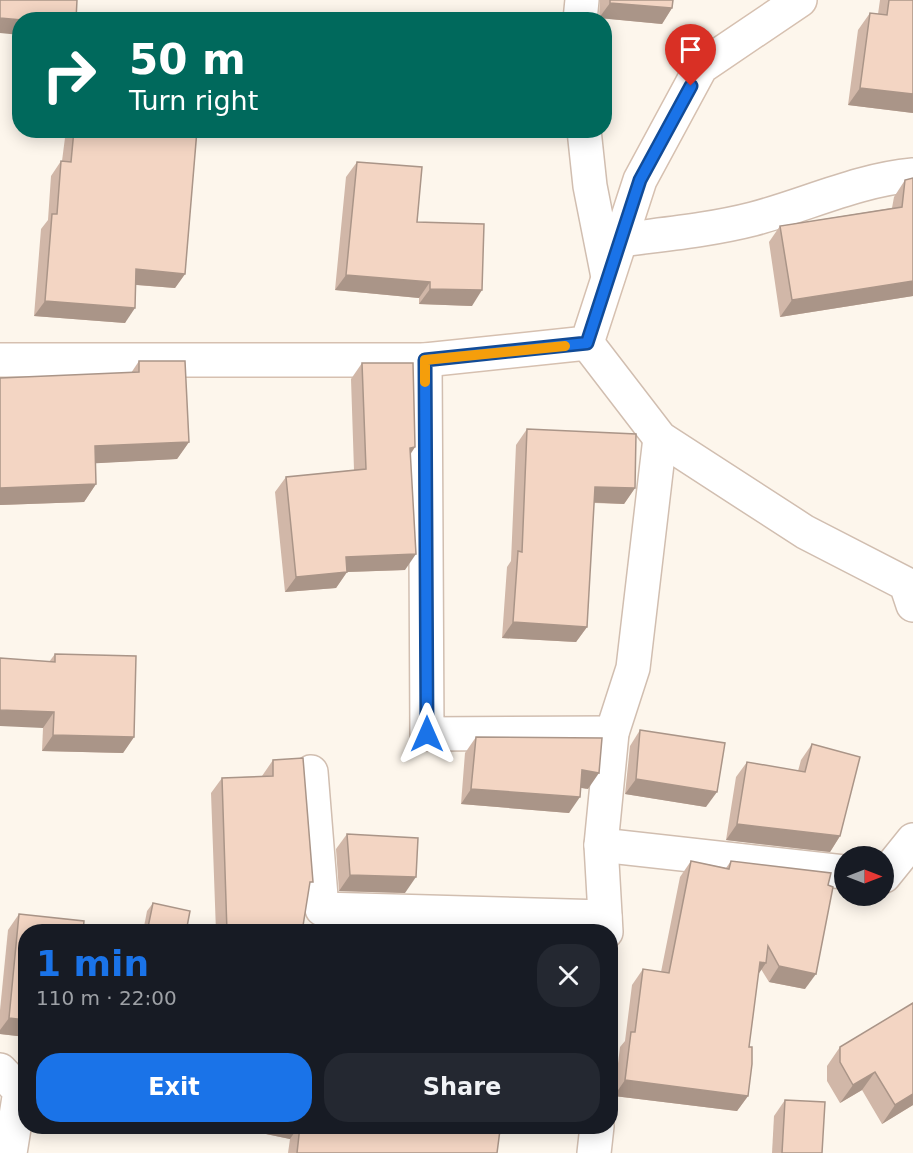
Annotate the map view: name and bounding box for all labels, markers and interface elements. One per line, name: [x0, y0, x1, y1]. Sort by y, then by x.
pin: [665, 24, 716, 86]
icon: arrive: [674, 33, 707, 66]
text: 50 m: [129, 35, 246, 84]
icon: right: [30, 36, 108, 114]
text: Turn right: [129, 85, 258, 116]
position arrow: [395, 702, 459, 766]
north arrow: [834, 846, 894, 906]
map controls: [834, 846, 894, 906]
text: 1 min: [36, 943, 149, 984]
button: close: [537, 944, 600, 1007]
text: 110 m · 22:00: [36, 986, 177, 1010]
button: Exit: [36, 1053, 312, 1122]
button: Share: [324, 1053, 600, 1122]

